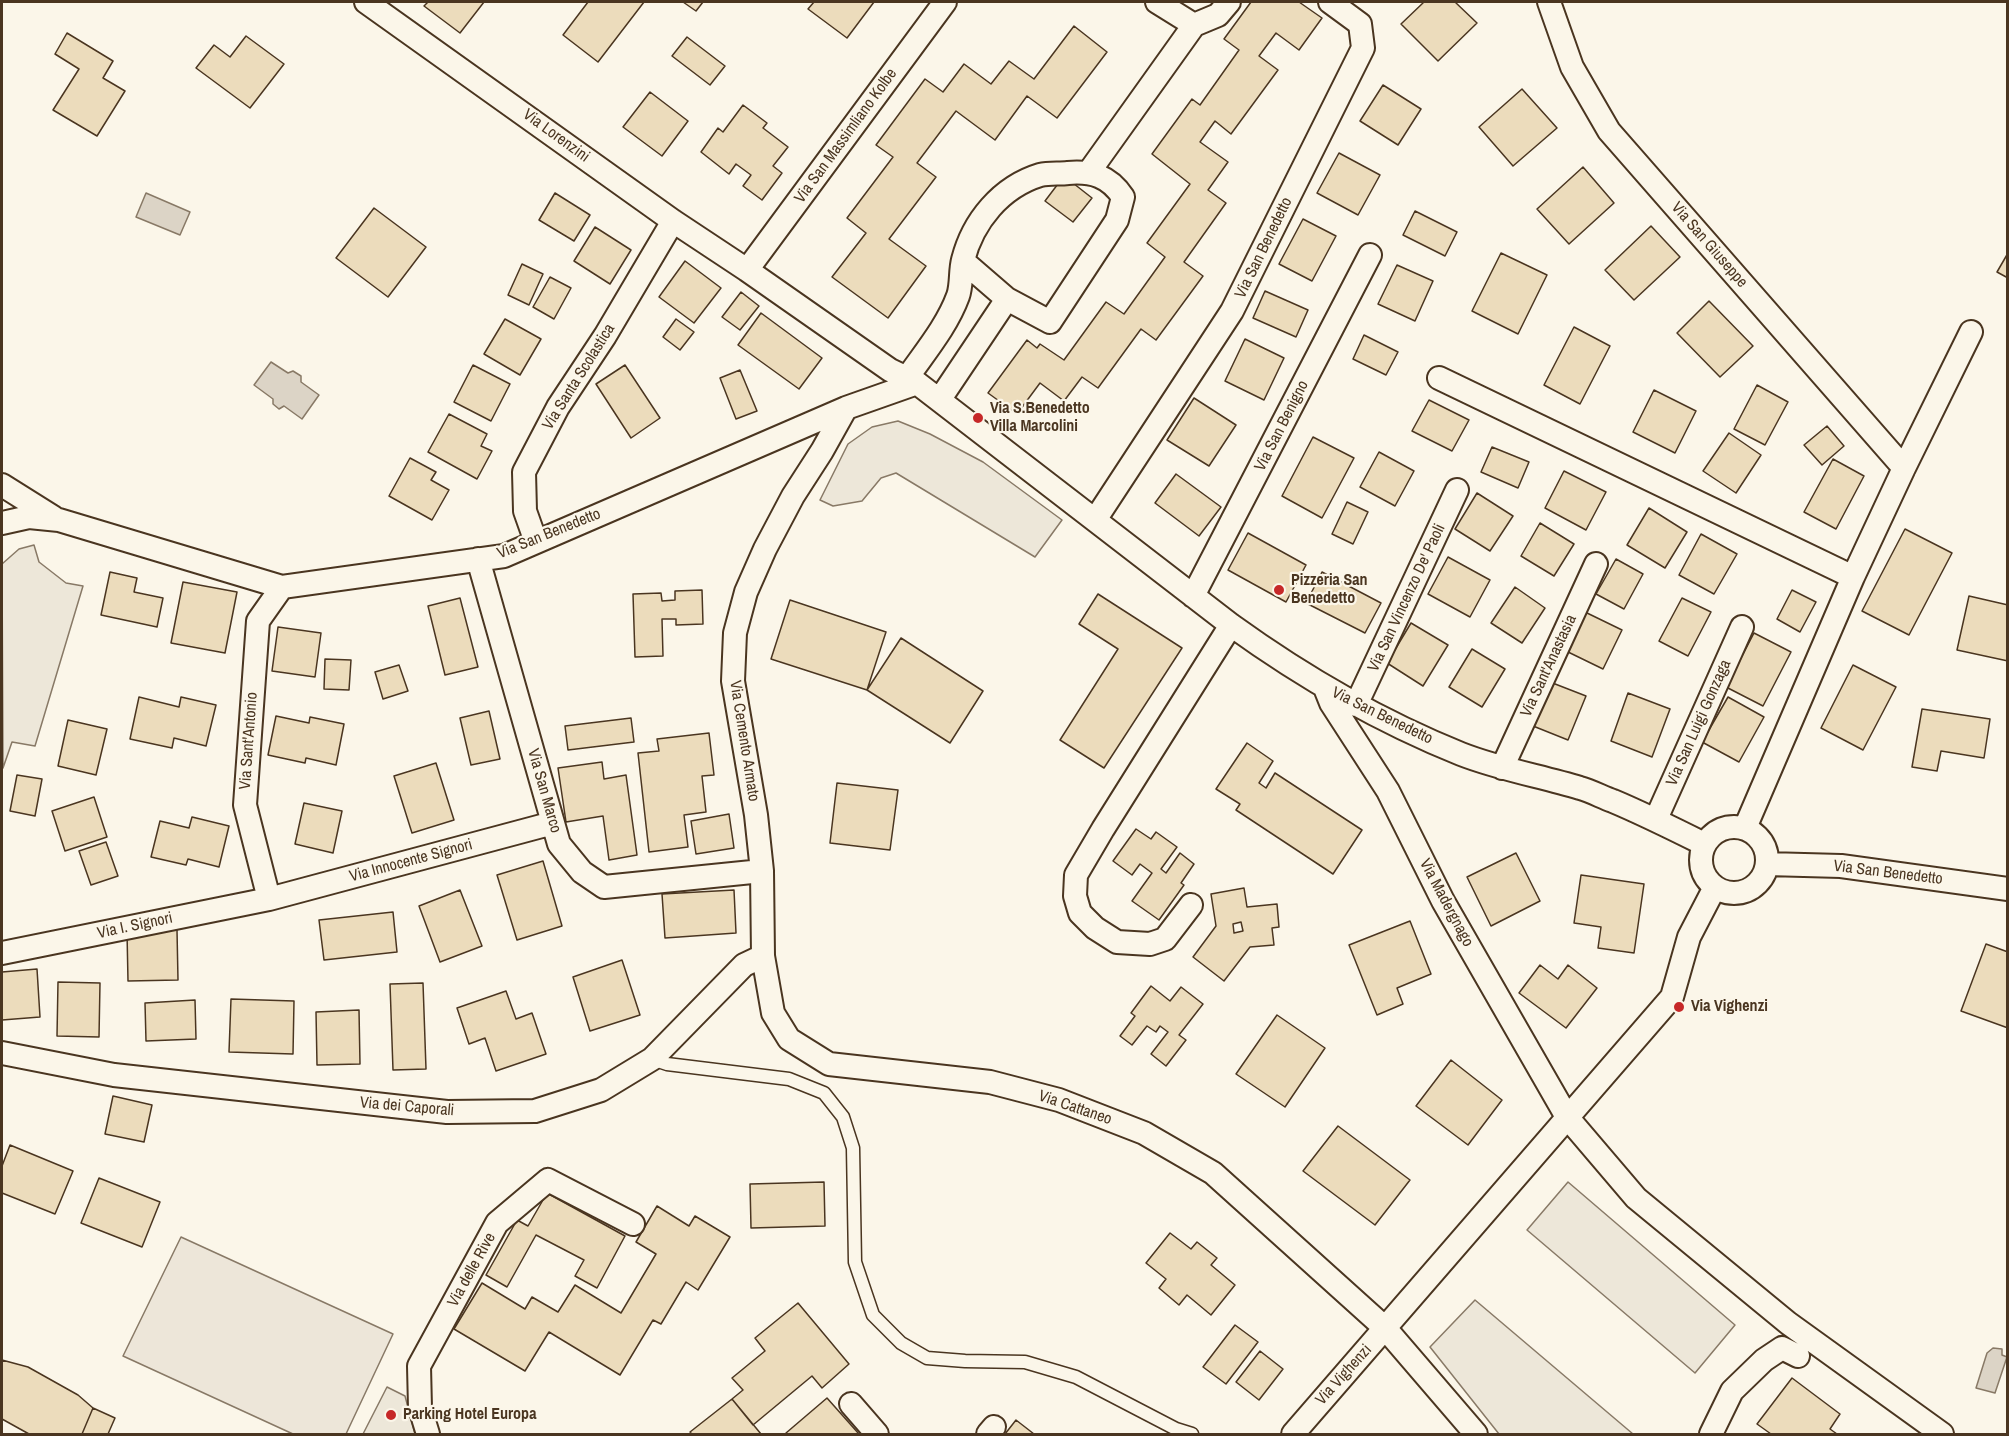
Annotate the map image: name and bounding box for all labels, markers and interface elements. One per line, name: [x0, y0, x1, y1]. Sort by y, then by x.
street label: Via San Massimliano Kolbe: [791, 65, 901, 207]
street label: Via Lorenzini: [519, 105, 593, 167]
street label: Via San Benedetto: [1231, 194, 1297, 302]
street label: Via San Giuseppe: [1667, 198, 1751, 292]
street label: Via Santa Scolastica: [539, 320, 619, 434]
street label: Via San Benigno: [1251, 378, 1313, 474]
place label: Via S.Benedetto Villa Marcolini: [990, 399, 1090, 437]
marker: Via S.Benedetto Villa Marcolini: [971, 411, 985, 425]
street label: Via San Benedetto: [494, 505, 604, 563]
street label: Via San Vincenzo De' Paoli: [1364, 521, 1450, 675]
place label: Pizzeria San Benedetto: [1291, 571, 1368, 609]
marker: Pizzeria San Benedetto: [1272, 583, 1286, 597]
street label: Via Sant'Anastasia: [1517, 612, 1581, 720]
street label: Via San Luigi Gonzaga: [1663, 657, 1735, 789]
street label: Via Cemento Armato: [725, 679, 763, 803]
street label: Via San Benedetto: [1328, 683, 1436, 749]
street label: Via Sant'Antonio: [236, 692, 262, 790]
street label: Via San Marco: [523, 747, 565, 835]
street label: Via Innocente Signori: [347, 835, 475, 887]
street label: Via Madergnago: [1415, 856, 1477, 950]
street label: Via San Benedetto: [1832, 857, 1944, 889]
street label: Via I. Signori: [96, 909, 174, 943]
place label: Via Vighenzi: [1691, 997, 1768, 1017]
marker: Via Vighenzi: [1672, 1000, 1686, 1014]
street label: Via Cattaneo: [1036, 1086, 1114, 1130]
street label: Via dei Caporali: [359, 1093, 455, 1121]
street label: Via delle Rive: [444, 1230, 500, 1310]
street label: Via Vighenzi: [1312, 1341, 1376, 1409]
place label: Parking Hotel Europa: [403, 1405, 536, 1425]
marker: Parking Hotel Europa: [384, 1408, 398, 1422]

